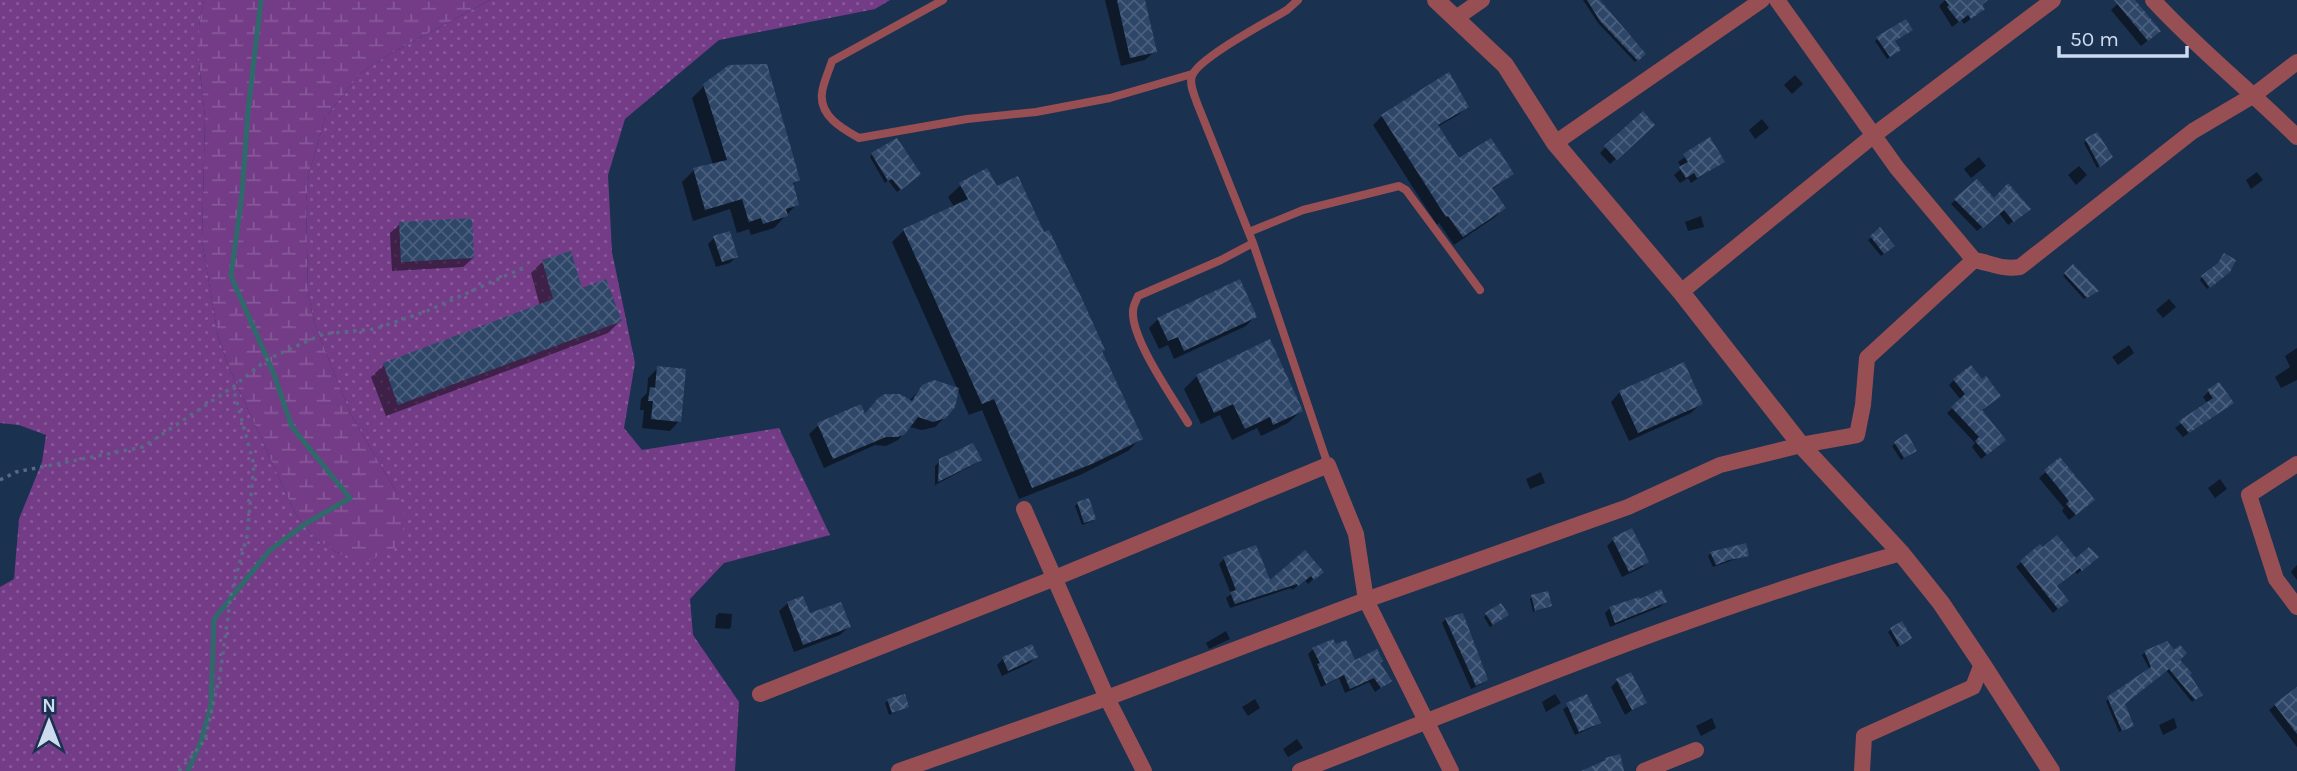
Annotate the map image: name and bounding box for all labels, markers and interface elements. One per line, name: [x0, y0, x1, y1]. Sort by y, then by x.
scale bar: [2059, 14, 2187, 58]
text: 50 m: [2070, 27, 2119, 51]
north arrow: [14, 687, 84, 757]
text: N: [42, 695, 56, 717]

